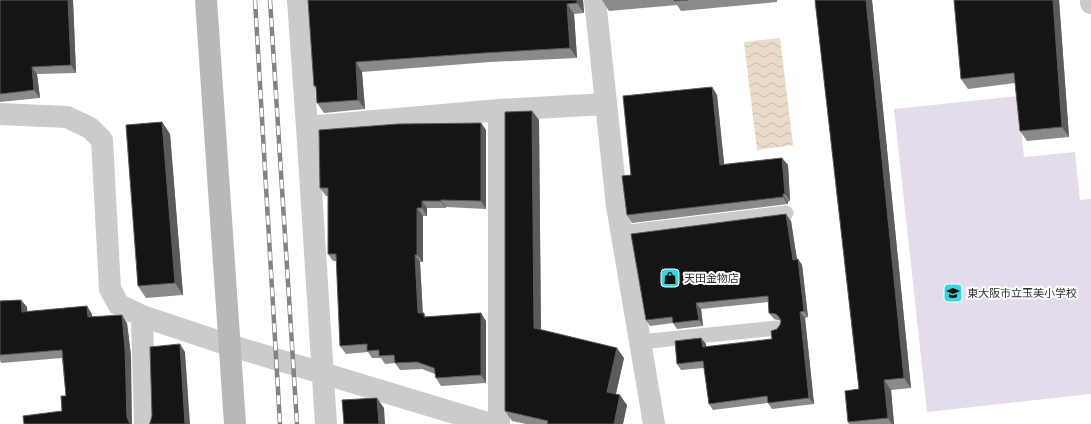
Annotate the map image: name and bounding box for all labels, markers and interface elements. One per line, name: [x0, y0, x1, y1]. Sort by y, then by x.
shop icon: 天田金物店: [659, 267, 681, 289]
place label: 天田金物店: [684, 272, 739, 284]
school or university icon: 東大阪市立玉美小学校: [942, 282, 964, 304]
place label: 東大阪市立玉美小学校: [967, 287, 1077, 299]

